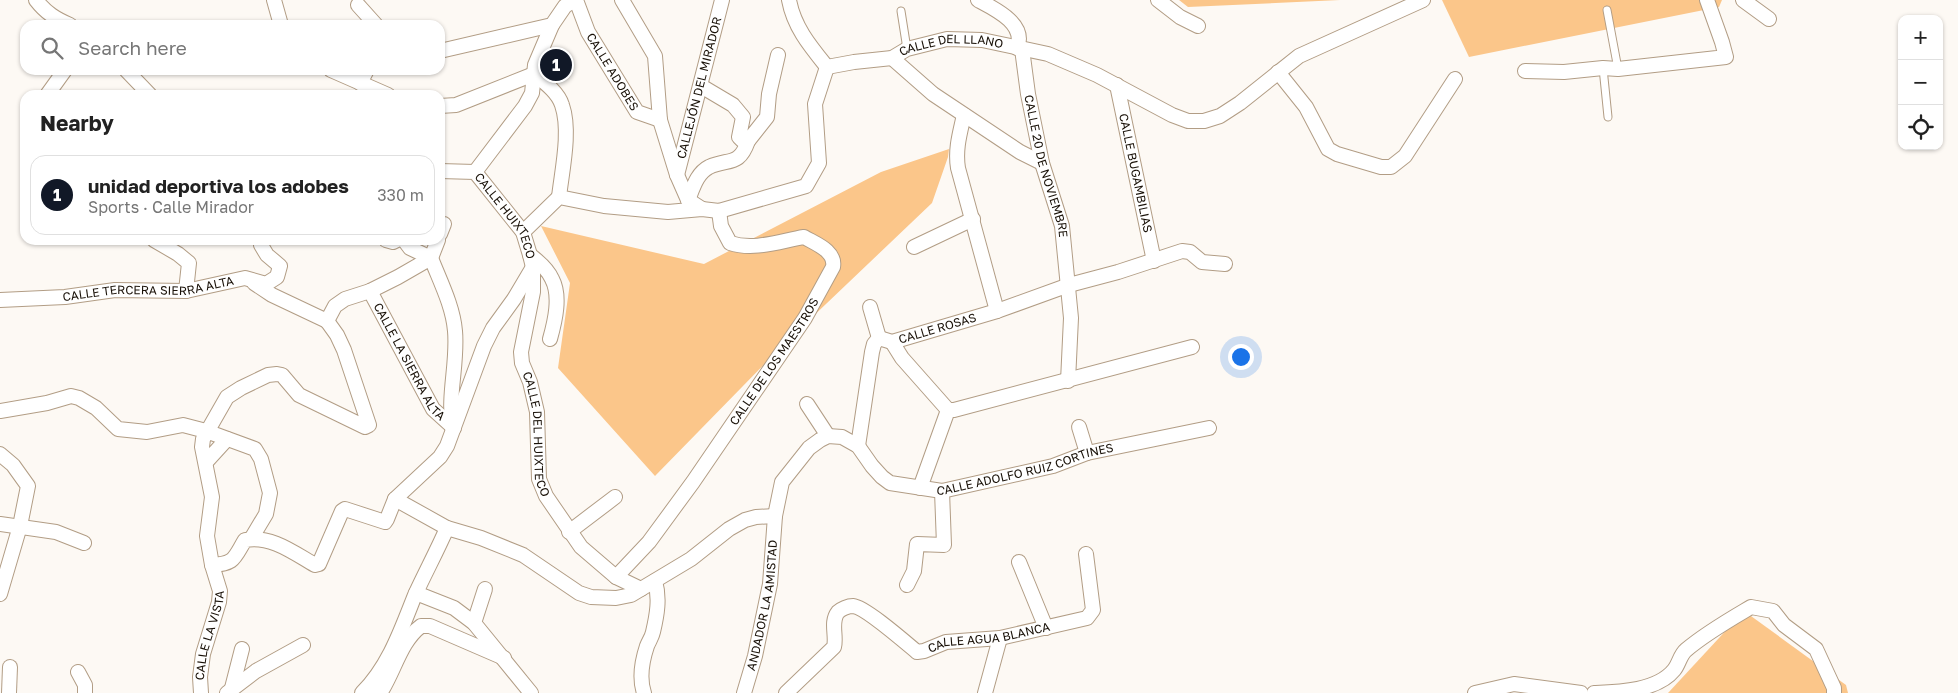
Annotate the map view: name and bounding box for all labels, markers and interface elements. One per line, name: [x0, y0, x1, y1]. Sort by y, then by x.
street label: CALLEJÓN DEL MIRADOR: [673, 15, 724, 160]
map controls: [1898, 15, 1943, 150]
button: +: [1898, 15, 1943, 60]
search box: [20, 20, 445, 75]
street label: CALLE ADOBES: [583, 30, 643, 114]
street label: CALLE DEL LLANO: [896, 31, 1005, 59]
icon: search: [38, 34, 66, 62]
text: Search here: [78, 36, 187, 59]
pin: 1: [540, 46, 572, 84]
button: −: [1898, 60, 1943, 105]
street label: CALLE 20 DE NOVIEMBRE: [1021, 93, 1071, 238]
button: locate: [1898, 105, 1943, 150]
text: Nearby: [40, 110, 114, 136]
street label: CALLE BUGAMBILIAS: [1116, 112, 1156, 234]
street label: CALLE HUIXTECO: [472, 170, 539, 261]
text: unidad deportiva los adobes: [88, 174, 349, 197]
text: 1: [53, 185, 61, 205]
text: 330 m: [377, 185, 424, 205]
text: Sports · Calle Mirador: [88, 197, 254, 217]
street label: CALLE TERCERA SIERRA ALTA: [62, 273, 235, 304]
street label: CALLE DE LOS MAESTROS: [726, 295, 822, 428]
street label: CALLE LA SIERRA ALTA: [371, 300, 449, 423]
street label: CALLE ROSAS: [897, 309, 978, 347]
your location: [1228, 344, 1254, 370]
street label: CALLE DEL HUIXTECO: [519, 369, 553, 499]
street label: CALLE ADOLFO RUIZ CORTINES: [935, 440, 1115, 498]
street label: ANDADOR LA AMISTAD: [743, 539, 780, 672]
street label: CALLE LA VISTA: [192, 590, 227, 681]
street label: CALLE AGUA BLANCA: [925, 619, 1051, 656]

